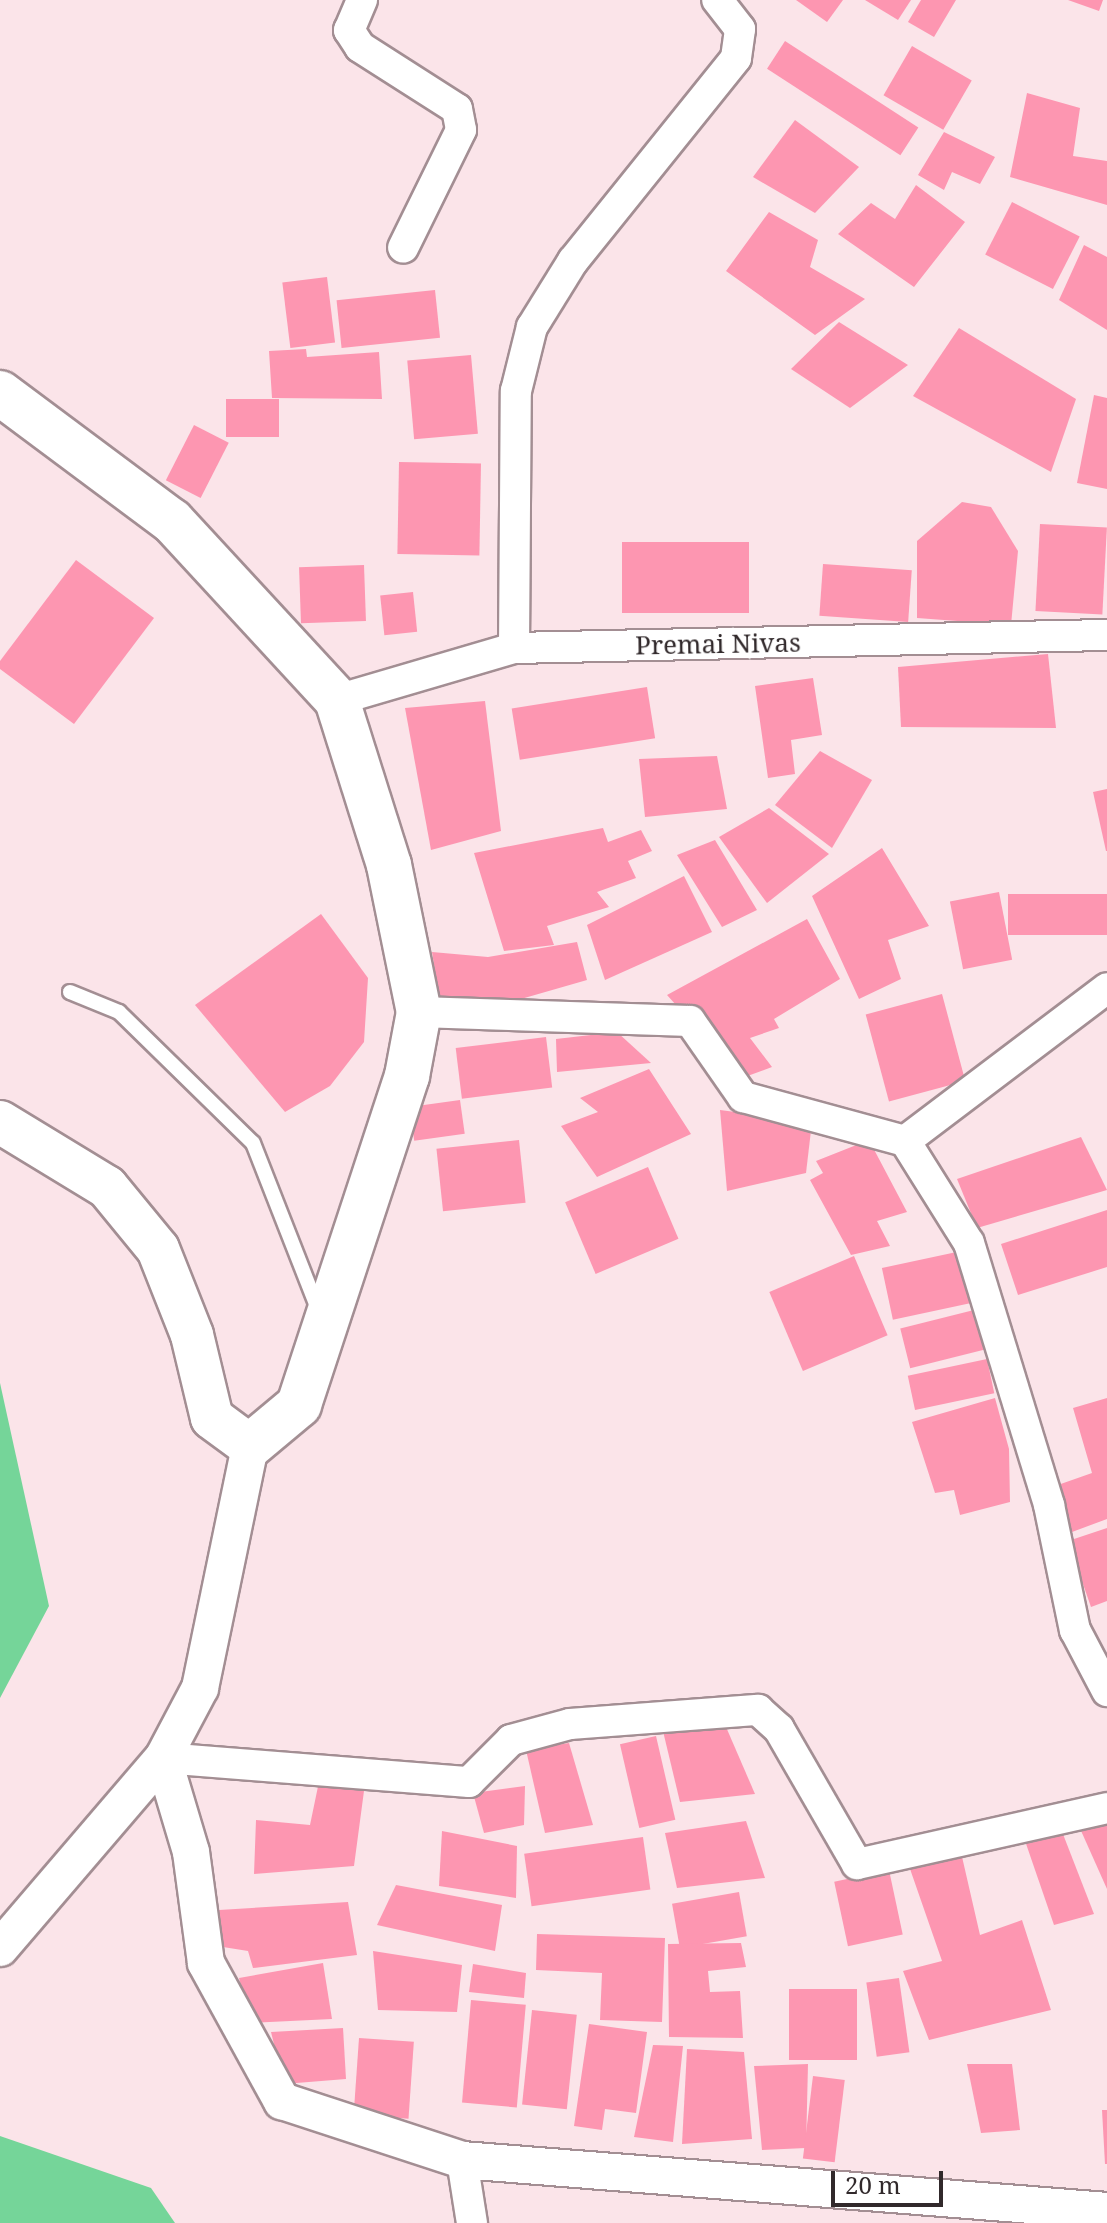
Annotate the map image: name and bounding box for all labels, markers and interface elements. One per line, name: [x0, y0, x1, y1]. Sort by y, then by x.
street label: Premai Nivas: [635, 627, 801, 661]
scale bar: [835, 2155, 947, 2205]
text: 20 m: [845, 2168, 901, 2201]

